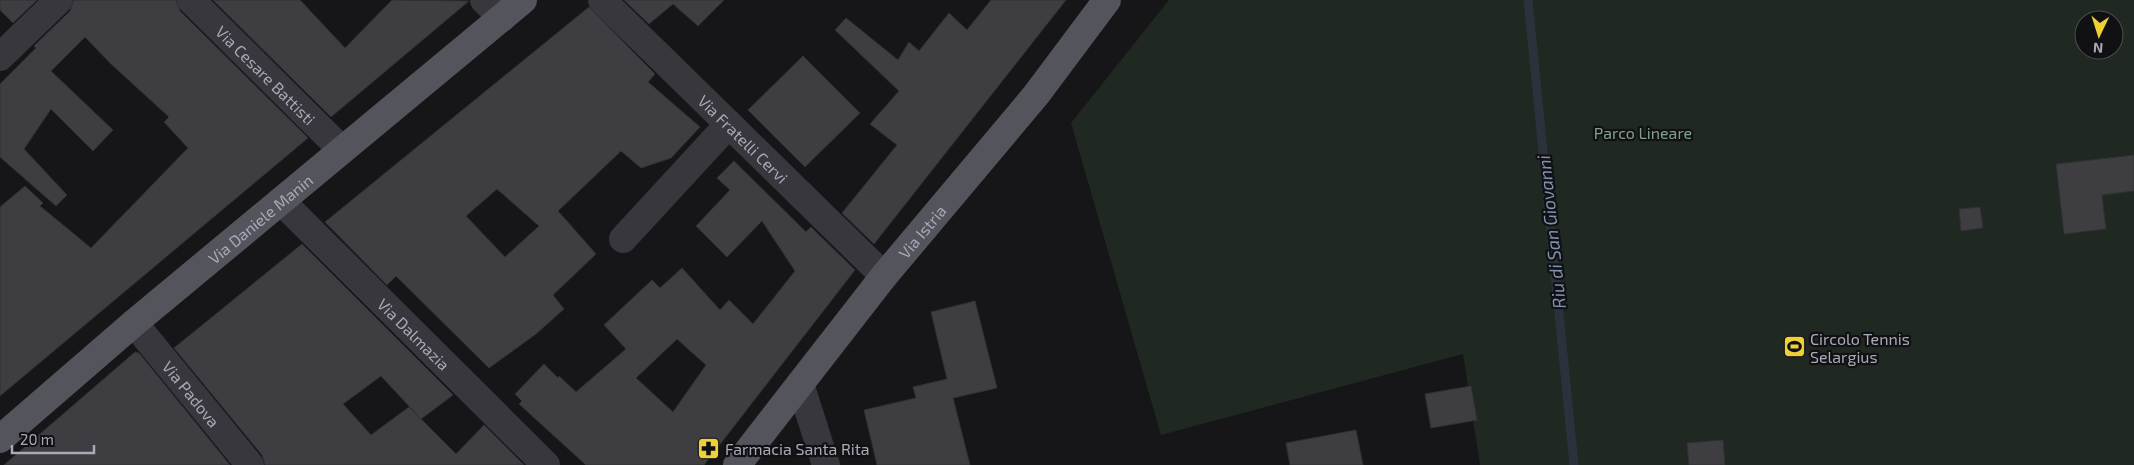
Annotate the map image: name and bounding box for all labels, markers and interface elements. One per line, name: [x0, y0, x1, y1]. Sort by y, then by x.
north arrow: [2074, 10, 2124, 60]
street label: Via Cesare Battisti: [213, 21, 320, 128]
text: N: [2092, 40, 2104, 57]
street label: Via Fratelli Cervi: [695, 90, 792, 187]
park label: Parco Lineare: [1594, 123, 1692, 142]
water label: Riu di San Giovanni: [1532, 154, 1570, 310]
street label: Via Daniele Manin: [204, 170, 316, 267]
street label: Via Istria: [894, 201, 949, 262]
street label: Via Dalmazia: [374, 294, 454, 374]
place label: Circolo Tennis Selargius: [1810, 329, 1910, 366]
sports icon: Circolo Tennis Selargius: [1782, 335, 1806, 359]
street label: Via Padova: [159, 357, 224, 430]
scale bar: [12, 422, 95, 454]
text: 20 m: [20, 430, 54, 448]
pharmacy icon: Farmacia Santa Rita: [697, 436, 721, 460]
place label: Farmacia Santa Rita: [725, 439, 870, 458]

